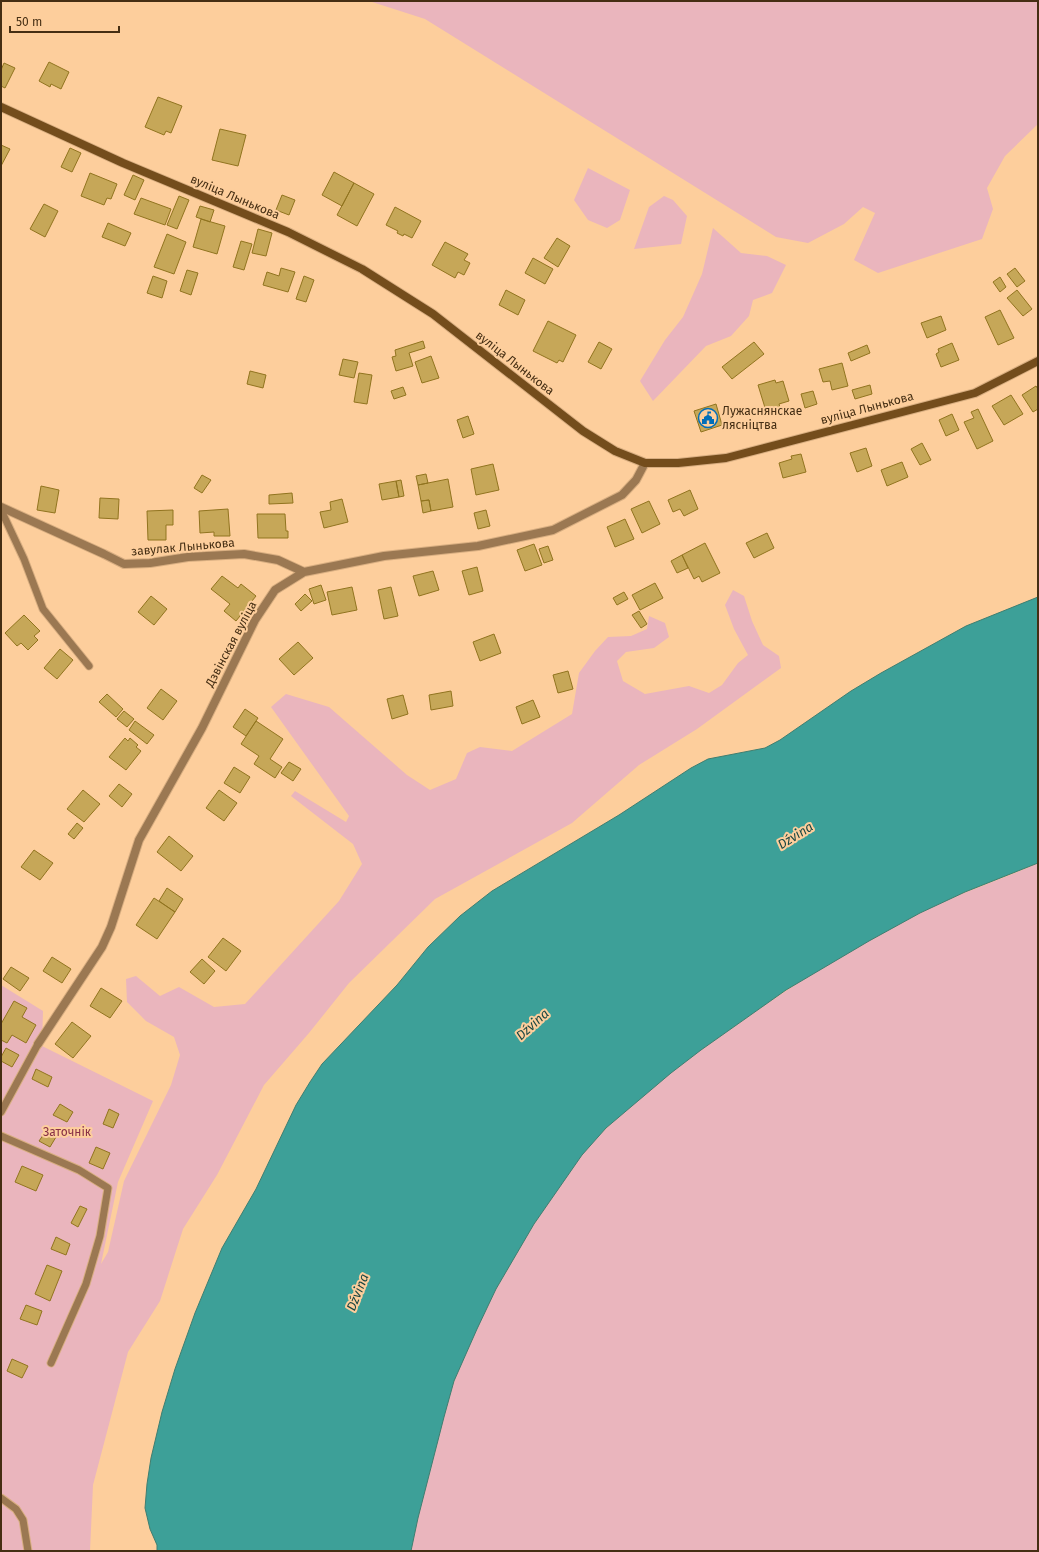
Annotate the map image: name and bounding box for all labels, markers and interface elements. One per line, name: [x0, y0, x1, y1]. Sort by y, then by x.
scale bar: [10, 8, 119, 34]
text: 50 m: [16, 15, 42, 29]
street label: вуліца Лынькова: [188, 172, 282, 222]
street label: вуліца Лынькова: [473, 328, 557, 398]
street label: вуліца Лынькова: [819, 389, 915, 427]
place label: Лужаснянскае лясніцтва: [722, 404, 802, 432]
public building icon: Лужаснянскае лясніцтва: [697, 407, 719, 429]
street label: завулак Лынькова: [131, 535, 235, 559]
street label: Дзвінская вуліца: [202, 599, 259, 690]
water label: Dźvina: [775, 819, 816, 852]
water label: Dźvina: [513, 1006, 552, 1043]
park label: Заточнік: [43, 1125, 92, 1139]
water label: Dźvina: [343, 1271, 372, 1313]

